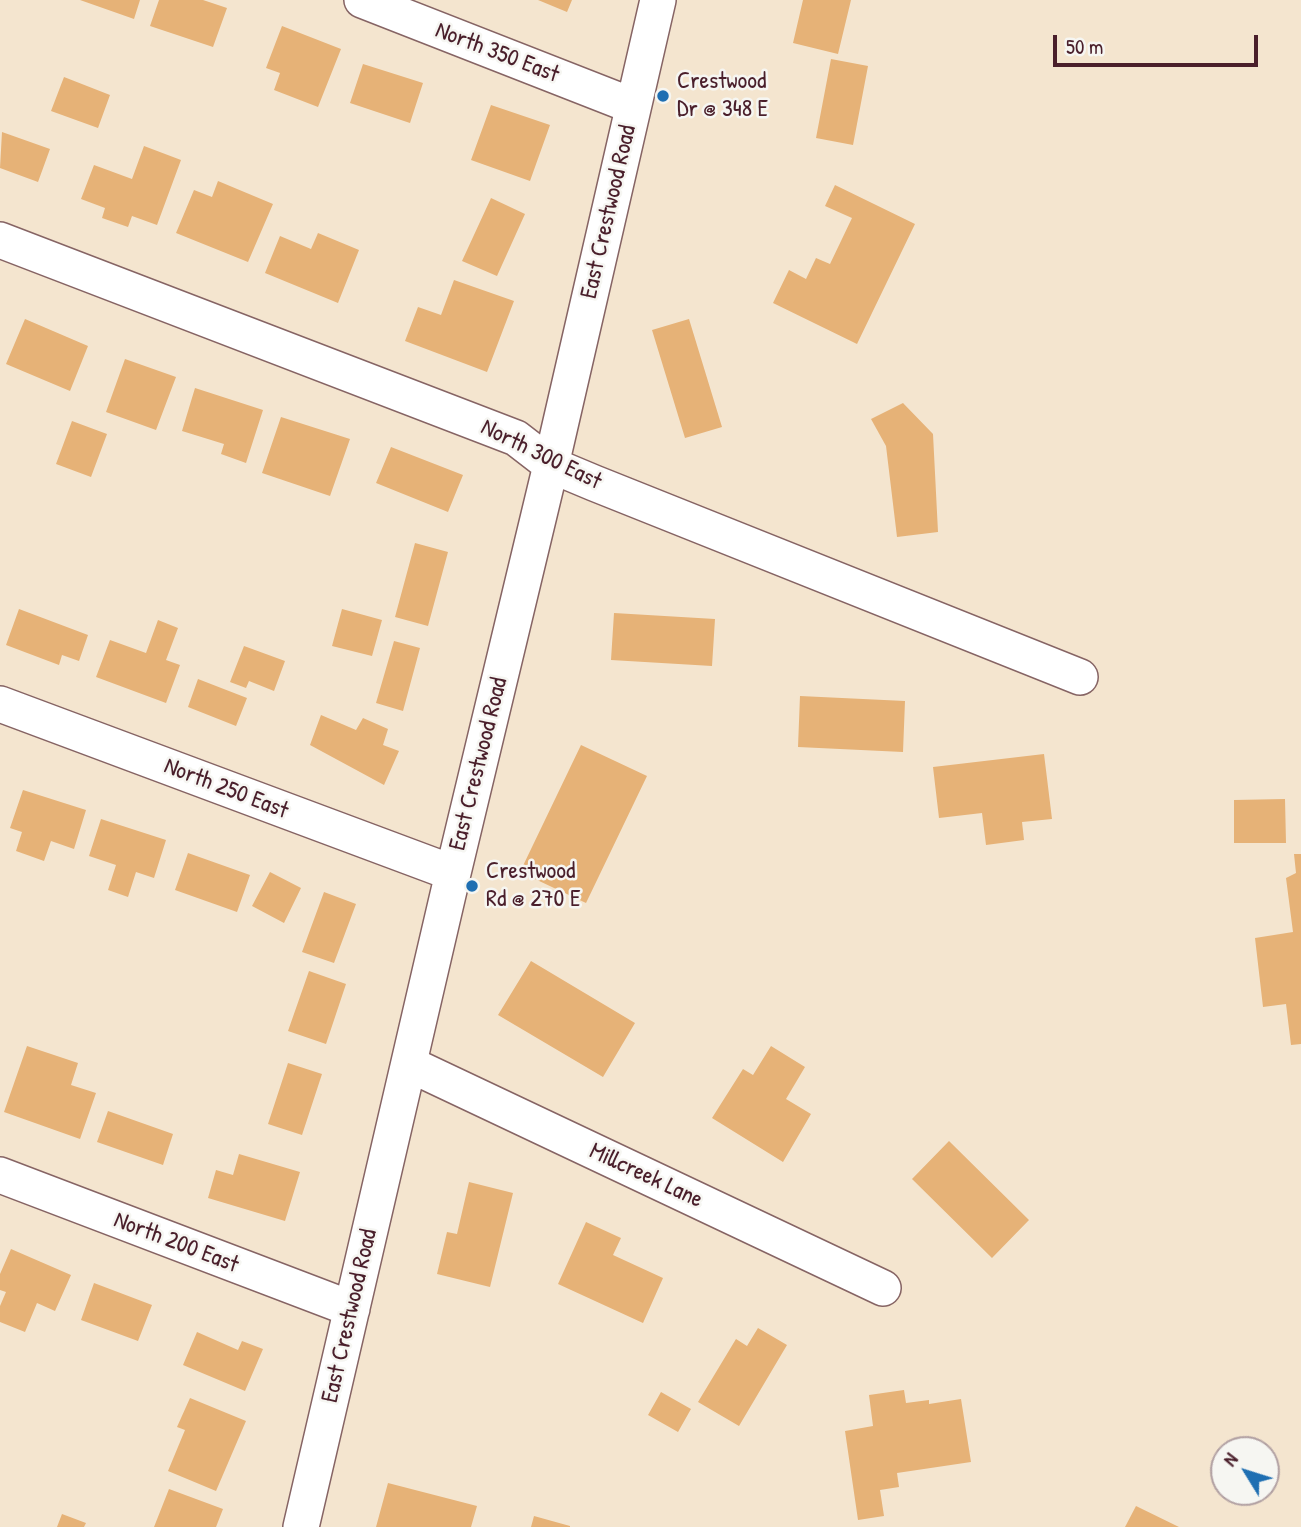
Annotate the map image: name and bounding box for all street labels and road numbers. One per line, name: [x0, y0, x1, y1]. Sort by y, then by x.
street label: North 350 East: [431, 16, 563, 90]
street label: East Crestwood Road: [575, 122, 643, 302]
street label: North 300 East: [476, 413, 606, 497]
street label: East Crestwood Road: [444, 675, 514, 853]
street label: North 250 East: [160, 752, 292, 826]
street label: Millcreek Lane: [585, 1137, 707, 1215]
street label: North 200 East: [110, 1206, 242, 1280]
street label: East Crestwood Road: [316, 1226, 384, 1406]

